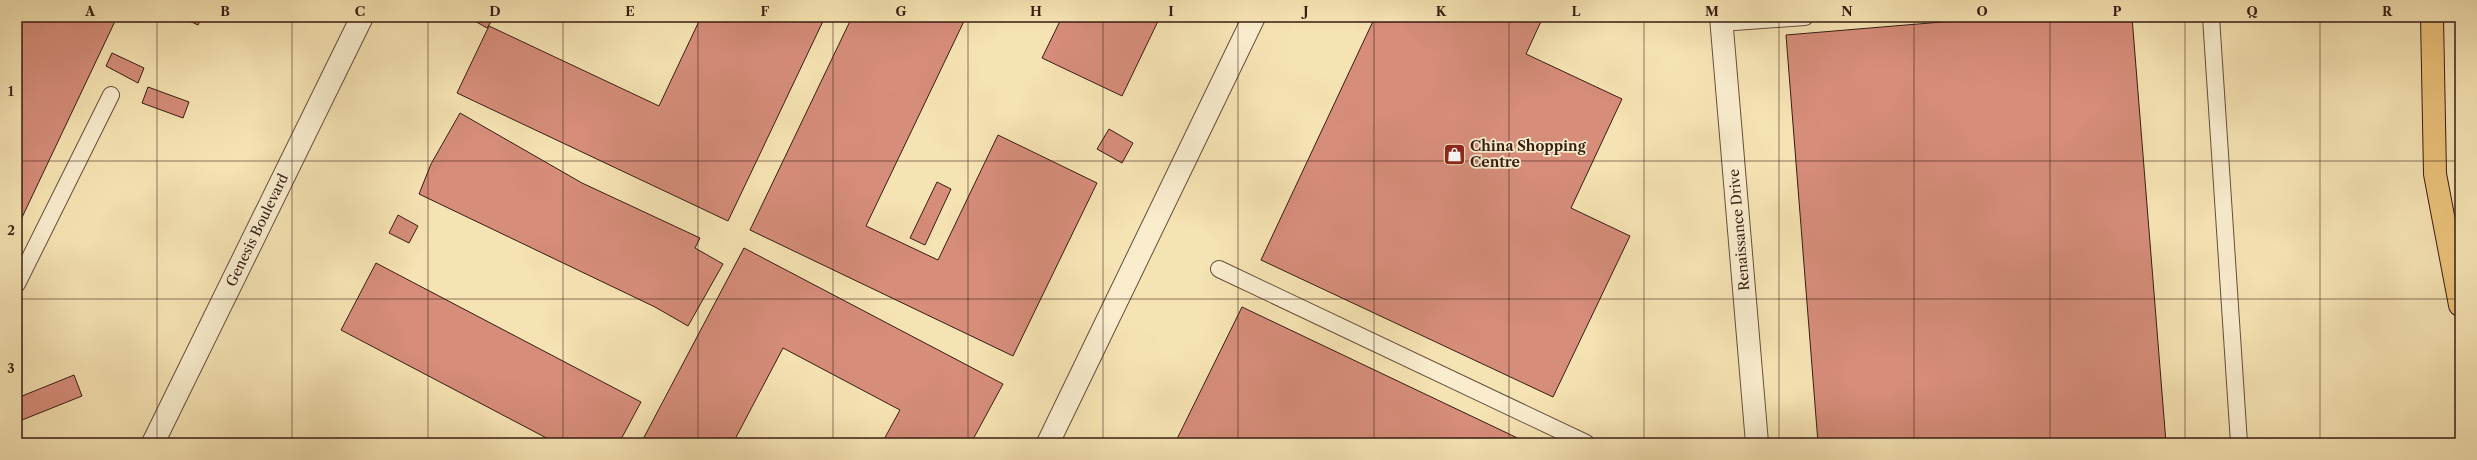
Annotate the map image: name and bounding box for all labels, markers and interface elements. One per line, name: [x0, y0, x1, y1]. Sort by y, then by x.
text: A: [84, 3, 96, 19]
text: B: [220, 3, 230, 19]
text: C: [355, 3, 365, 19]
text: D: [489, 3, 501, 19]
text: E: [625, 3, 635, 19]
text: F: [761, 3, 770, 19]
text: G: [895, 3, 907, 19]
text: H: [1030, 3, 1042, 19]
text: I: [1168, 3, 1174, 19]
text: J: [1301, 3, 1309, 19]
text: K: [1436, 3, 1447, 19]
text: L: [1572, 3, 1581, 19]
text: M: [1705, 3, 1719, 19]
text: N: [1841, 3, 1853, 19]
text: O: [1976, 3, 1988, 19]
text: P: [2113, 3, 2122, 19]
text: Q: [2246, 3, 2258, 19]
text: R: [2382, 3, 2393, 19]
text: 1: [8, 83, 14, 99]
place label: China Shopping Centre: [1470, 137, 1587, 171]
shop icon: China Shopping Centre: [1441, 141, 1467, 167]
street label: Renaissance Drive: [1725, 168, 1753, 292]
street label: Genesis Boulevard: [222, 170, 292, 289]
text: 2: [7, 222, 15, 238]
text: 3: [7, 360, 15, 376]

